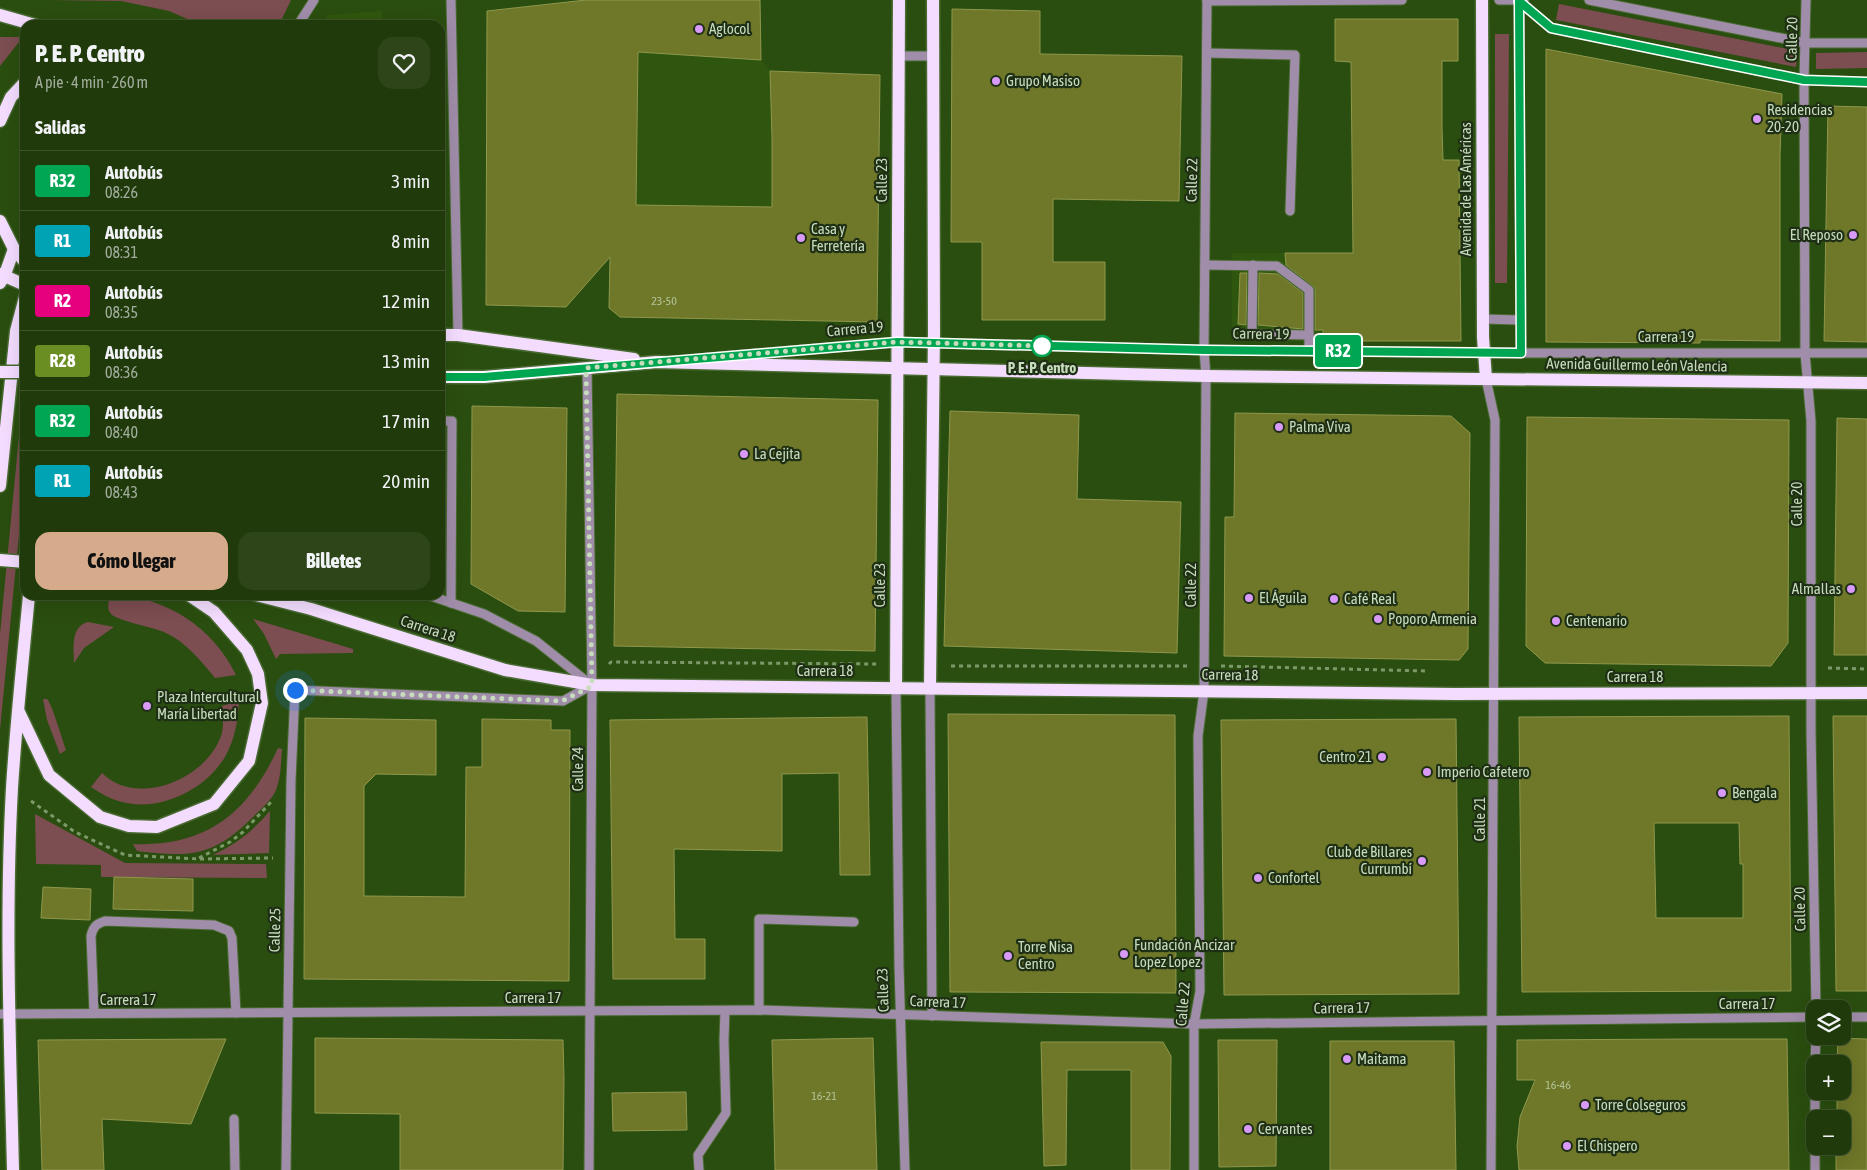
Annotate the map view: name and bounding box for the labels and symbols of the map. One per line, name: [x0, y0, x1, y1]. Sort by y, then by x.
street label: Calle 20: [1783, 17, 1800, 61]
place label: Aglocol: [709, 20, 750, 37]
marker: Aglocol: [693, 23, 705, 35]
place label: Grupo Masiso: [1006, 72, 1080, 89]
marker: Grupo Masiso: [990, 75, 1002, 87]
place label: Residencias 20-20: [1767, 101, 1833, 135]
marker: Residencias 20-20: [1751, 113, 1763, 125]
street label: Avenida de Las Américas: [1457, 122, 1474, 256]
street label: Calle 23: [873, 158, 890, 202]
street label: Calle 22: [1183, 158, 1200, 202]
place label: Casa y Ferretería: [811, 220, 865, 254]
place label: El Reposo: [1790, 226, 1843, 243]
marker: El Reposo: [1847, 229, 1859, 241]
marker: Casa y Ferretería: [795, 232, 807, 244]
house number: 23-50: [651, 294, 677, 308]
street label: Carrera 19: [826, 318, 884, 339]
street label: Carrera 19: [1233, 325, 1289, 342]
street label: Carrera 19: [1638, 328, 1694, 345]
marker: P. E. P. Centro: [1031, 335, 1053, 357]
line badge: R32: [1309, 335, 1367, 367]
street label: Avenida Guillermo León Valencia: [1546, 354, 1728, 375]
place label: P. E. P. Centro: [1008, 359, 1076, 376]
place label: Palma Viva: [1289, 418, 1351, 435]
marker: Palma Viva: [1273, 421, 1285, 433]
place label: La Cejita: [754, 445, 801, 462]
marker: La Cejita: [738, 448, 750, 460]
street label: Calle 20: [1788, 482, 1805, 526]
street label: Calle 23: [871, 563, 888, 607]
street label: Calle 22: [1182, 563, 1199, 607]
place label: Almallas: [1792, 580, 1841, 597]
marker: Almallas: [1845, 583, 1857, 595]
place label: El Águila: [1259, 589, 1307, 606]
place label: Café Real: [1344, 590, 1396, 607]
marker: El Águila: [1243, 592, 1255, 604]
marker: Café Real: [1328, 593, 1340, 605]
place label: Poporo Armenia: [1388, 610, 1477, 627]
street label: Carrera 18: [399, 612, 458, 645]
place label: Centenario: [1566, 612, 1627, 629]
marker: Poporo Armenia: [1372, 613, 1384, 625]
marker: Centenario: [1550, 615, 1562, 627]
street label: Carrera 18: [797, 662, 853, 679]
street label: Carrera 18: [1202, 666, 1258, 683]
street label: Carrera 18: [1607, 668, 1663, 685]
your location: [283, 678, 308, 703]
place label: Plaza Intercultural María Libertad: [157, 688, 260, 722]
marker: Plaza Intercultural María Libertad: [141, 700, 153, 712]
street label: Calle 24: [569, 747, 586, 791]
place label: Centro 21: [1319, 748, 1372, 765]
marker: Centro 21: [1376, 751, 1388, 763]
place label: Imperio Cafetero: [1437, 763, 1530, 780]
marker: Imperio Cafetero: [1421, 766, 1433, 778]
place label: Bengala: [1732, 784, 1777, 801]
marker: Bengala: [1716, 787, 1728, 799]
street label: Calle 21: [1471, 797, 1488, 841]
place label: Club de Billares Currumbí: [1327, 843, 1413, 877]
marker: Club de Billares Currumbí: [1416, 855, 1428, 867]
place label: Confortel: [1268, 869, 1320, 886]
marker: Confortel: [1252, 872, 1264, 884]
street label: Calle 20: [1791, 887, 1808, 931]
street label: Calle 25: [266, 908, 283, 952]
place label: Fundación Ancizar Lopez Lopez: [1134, 936, 1235, 970]
place label: Torre Nisa Centro: [1018, 938, 1073, 972]
marker: Fundación Ancizar Lopez Lopez: [1118, 948, 1130, 960]
marker: Torre Nisa Centro: [1002, 950, 1014, 962]
street label: Calle 23: [873, 967, 892, 1013]
street label: Calle 22: [1172, 981, 1193, 1027]
street label: Carrera 17: [505, 989, 561, 1006]
street label: Carrera 17: [100, 991, 156, 1008]
street label: Carrera 17: [909, 992, 967, 1011]
street label: Carrera 17: [1719, 995, 1775, 1012]
street label: Carrera 17: [1314, 999, 1370, 1016]
place label: Maitama: [1357, 1050, 1407, 1067]
marker: Maitama: [1341, 1053, 1353, 1065]
house number: 16-46: [1545, 1078, 1571, 1092]
house number: 16-21: [811, 1089, 837, 1103]
place label: Torre Colseguros: [1595, 1096, 1686, 1113]
marker: Torre Colseguros: [1579, 1099, 1591, 1111]
place label: Cervantes: [1258, 1120, 1313, 1137]
marker: Cervantes: [1242, 1123, 1254, 1135]
place label: El Chispero: [1577, 1137, 1638, 1154]
marker: El Chispero: [1561, 1140, 1573, 1152]

